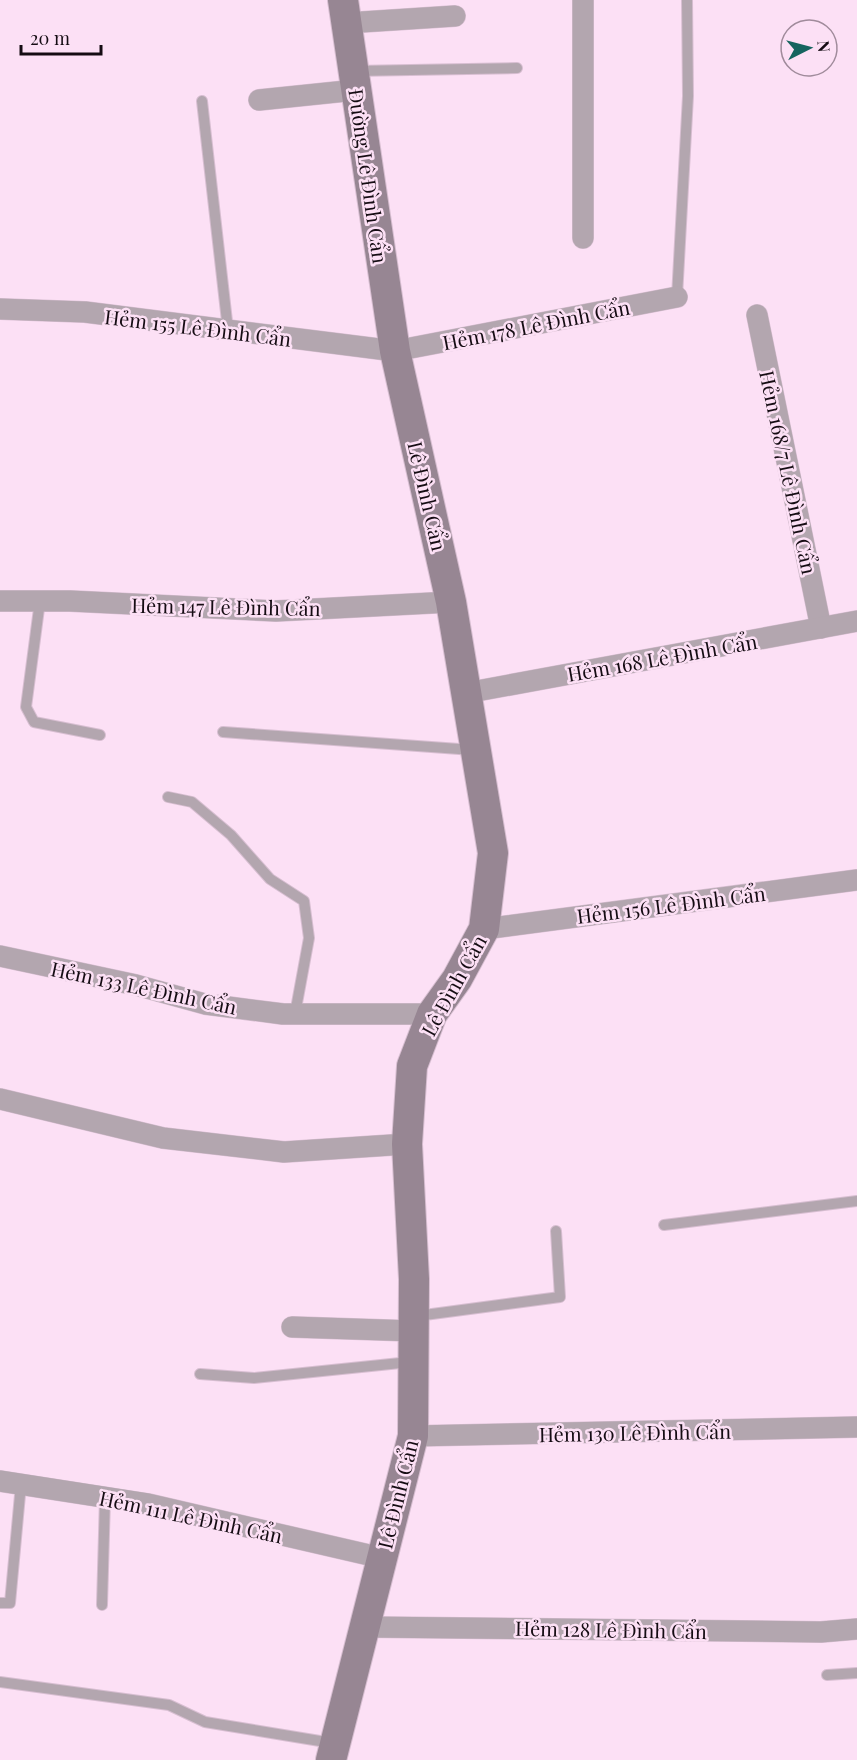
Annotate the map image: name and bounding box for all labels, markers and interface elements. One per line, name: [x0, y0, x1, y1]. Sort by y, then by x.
scale bar: [21, 18, 100, 56]
north arrow: [779, 18, 839, 78]
text: 20 m: [30, 26, 70, 50]
text: N: [813, 40, 836, 54]
street label: Đường Lê Đình Cẩn: [343, 87, 395, 265]
street label: Hẻm 178 Lê Đình Cẩn: [440, 293, 632, 355]
street label: Hẻm 155 Lê Đình Cẩn: [103, 302, 293, 352]
street label: Hẻm 168/7 Lê Đình Cẩn: [754, 368, 824, 576]
street label: Lê Đình Cẩn: [402, 439, 454, 553]
street label: Hẻm 147 Lê Đình Cẩn: [131, 591, 321, 621]
street label: Hẻm 168 Lê Đình Cẩn: [565, 627, 759, 687]
street label: Hẻm 156 Lê Đình Cẩn: [575, 879, 767, 929]
street label: Lê Đình Cẩn: [414, 930, 492, 1040]
street label: Hẻm 133 Lê Đình Cẩn: [49, 954, 239, 1020]
street label: Hẻm 130 Lê Đình Cẩn: [539, 1417, 731, 1447]
street label: Lê Đình Cẩn: [370, 1437, 424, 1551]
street label: Hẻm 111 Lê Đình Cẩn: [97, 1483, 285, 1549]
street label: Hẻm 128 Lê Đình Cẩn: [515, 1614, 707, 1644]

